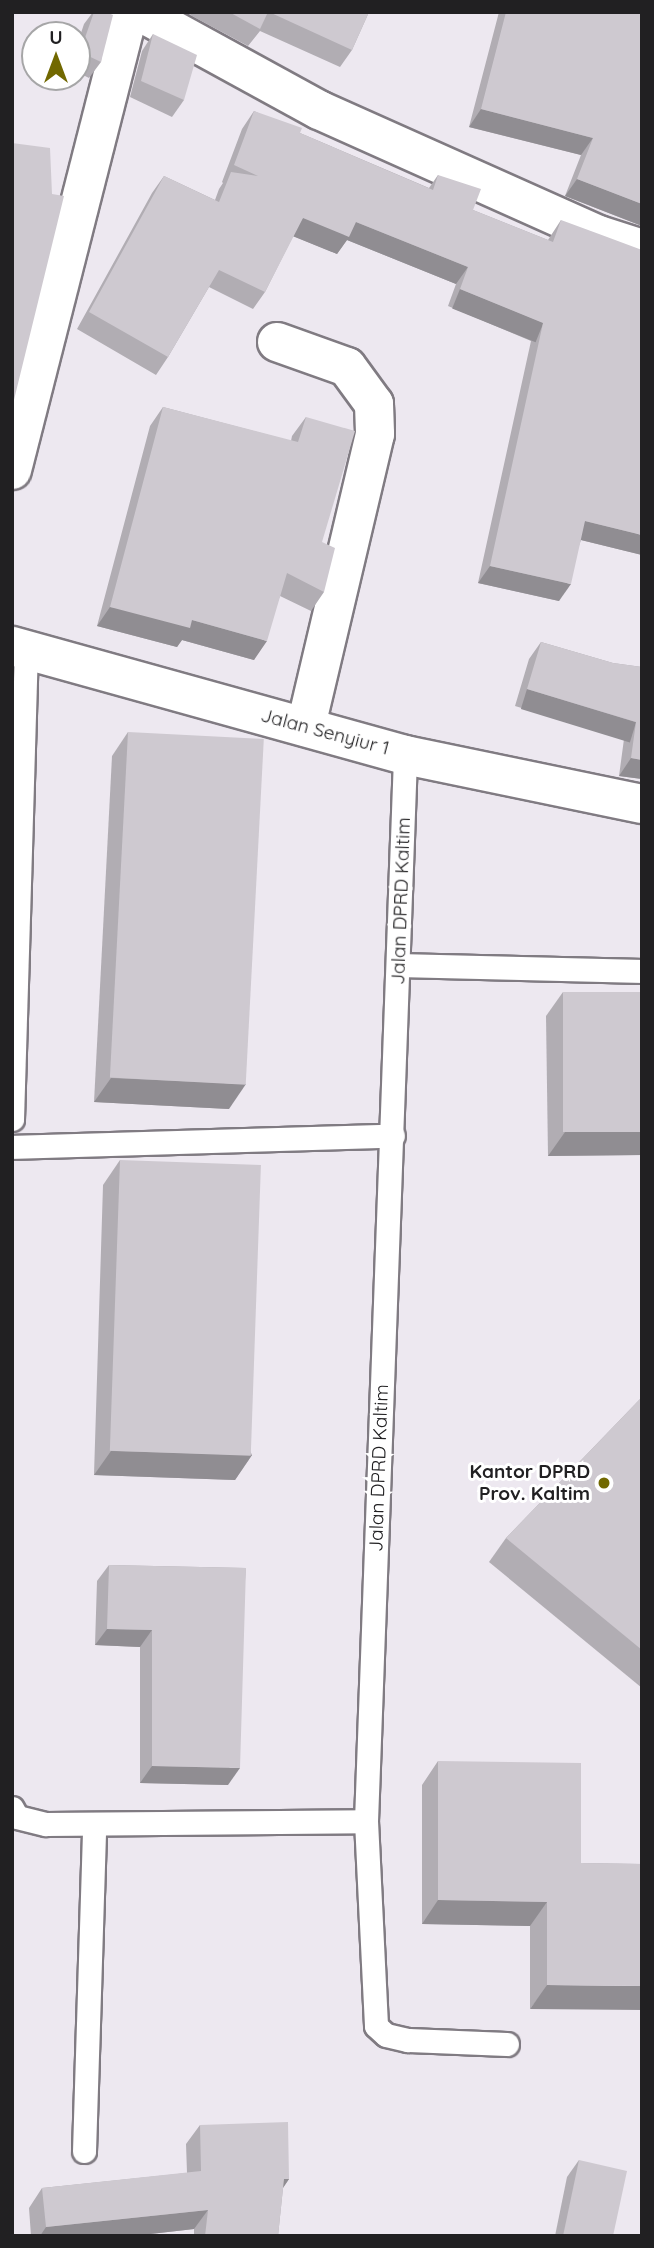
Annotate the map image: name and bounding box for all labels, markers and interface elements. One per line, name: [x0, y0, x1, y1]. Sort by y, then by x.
north arrow: [21, 21, 91, 91]
text: U: [49, 25, 63, 49]
street label: Jalan Senyiur 1: [258, 704, 392, 760]
street label: Jalan DPRD Kaltim: [387, 817, 415, 985]
street label: Jalan DPRD Kaltim: [365, 1384, 393, 1552]
place label: Kantor DPRD Prov. Kaltim: [470, 1461, 590, 1505]
marker: Kantor DPRD Prov. Kaltim: [596, 1475, 612, 1491]

